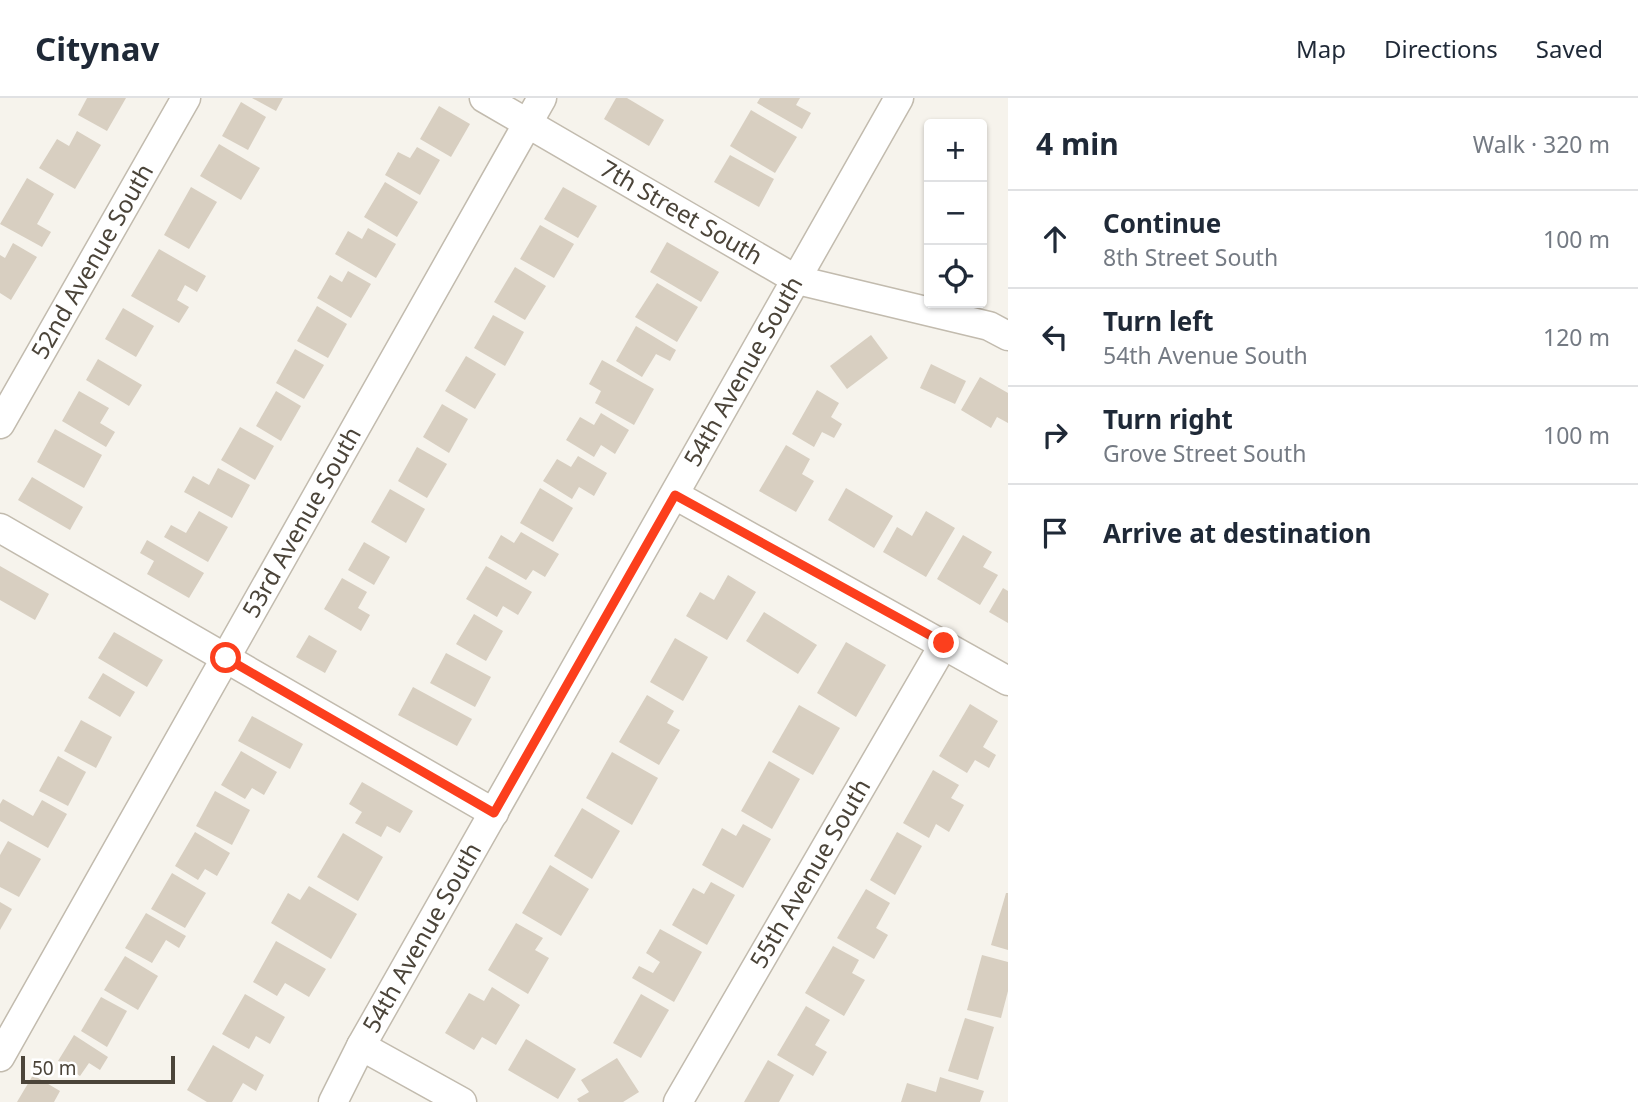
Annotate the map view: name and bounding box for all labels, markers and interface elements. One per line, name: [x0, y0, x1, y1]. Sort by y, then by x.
text: Citynav: [35, 26, 159, 71]
text: Map: [1296, 32, 1346, 65]
text: Directions: [1384, 32, 1498, 65]
text: Saved: [1536, 32, 1603, 65]
map controls: [924, 119, 987, 308]
button: +: [924, 119, 987, 182]
text: 4 min: [1036, 123, 1119, 164]
text: Walk · 320 m: [1473, 128, 1610, 160]
street label: 7th Street South: [595, 151, 769, 272]
street label: 52nd Avenue South: [23, 157, 160, 365]
button: −: [924, 182, 987, 245]
text: Continue: [1103, 205, 1221, 241]
icon: ahead: [1036, 220, 1074, 258]
text: 100 m: [1543, 223, 1610, 255]
text: 8th Street South: [1103, 241, 1278, 273]
button: locate: [924, 245, 987, 308]
street label: 54th Avenue South: [675, 270, 810, 472]
text: Turn left: [1103, 303, 1214, 339]
icon: left: [1036, 318, 1074, 356]
text: 120 m: [1543, 321, 1610, 353]
text: 54th Avenue South: [1103, 339, 1308, 371]
text: Turn right: [1103, 401, 1233, 437]
icon: right: [1036, 416, 1074, 454]
text: 100 m: [1543, 419, 1610, 451]
street label: 53rd Avenue South: [234, 420, 368, 623]
text: Grove Street South: [1103, 437, 1306, 469]
icon: arrive: [1036, 514, 1074, 552]
text: Arrive at destination: [1103, 515, 1372, 551]
route end: [928, 627, 959, 658]
route start: [210, 642, 241, 673]
street label: 55th Avenue South: [741, 772, 877, 974]
street label: 54th Avenue South: [354, 836, 488, 1038]
scale bar: [21, 1053, 175, 1085]
text: 50 m: [32, 1055, 76, 1081]

